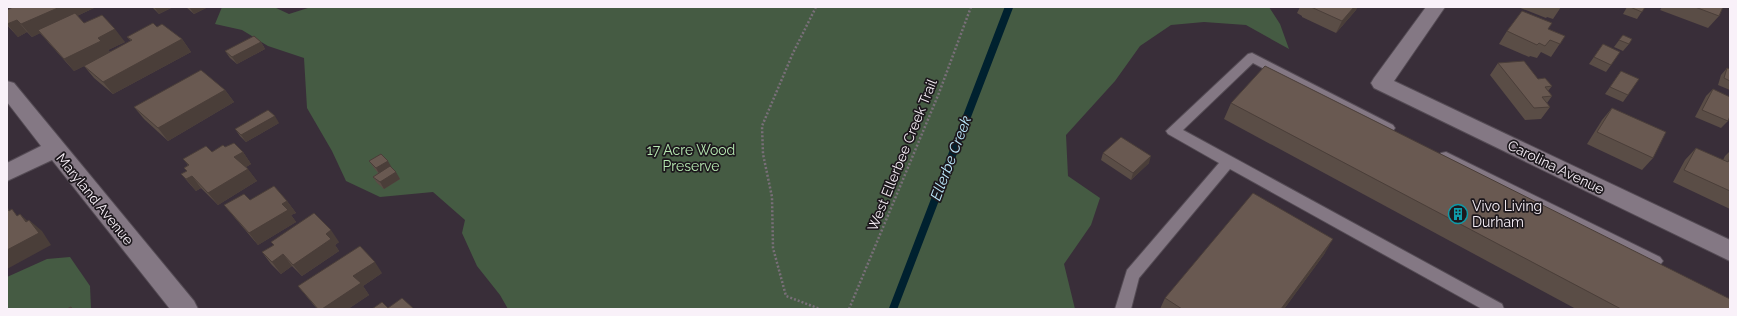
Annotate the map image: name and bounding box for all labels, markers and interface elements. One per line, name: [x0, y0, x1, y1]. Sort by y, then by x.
street label: West Ellerbee Creek Trail: [864, 76, 940, 233]
water label: Ellerbe Creek: [927, 113, 975, 203]
street label: Carolina Avenue: [1505, 137, 1607, 197]
park label: 17 Acre Wood Preserve: [647, 142, 735, 174]
street label: Maryland Avenue: [53, 150, 137, 248]
place label: Vivo Living Durham: [1472, 198, 1542, 230]
building icon: Vivo Living Durham: [1447, 203, 1469, 225]

